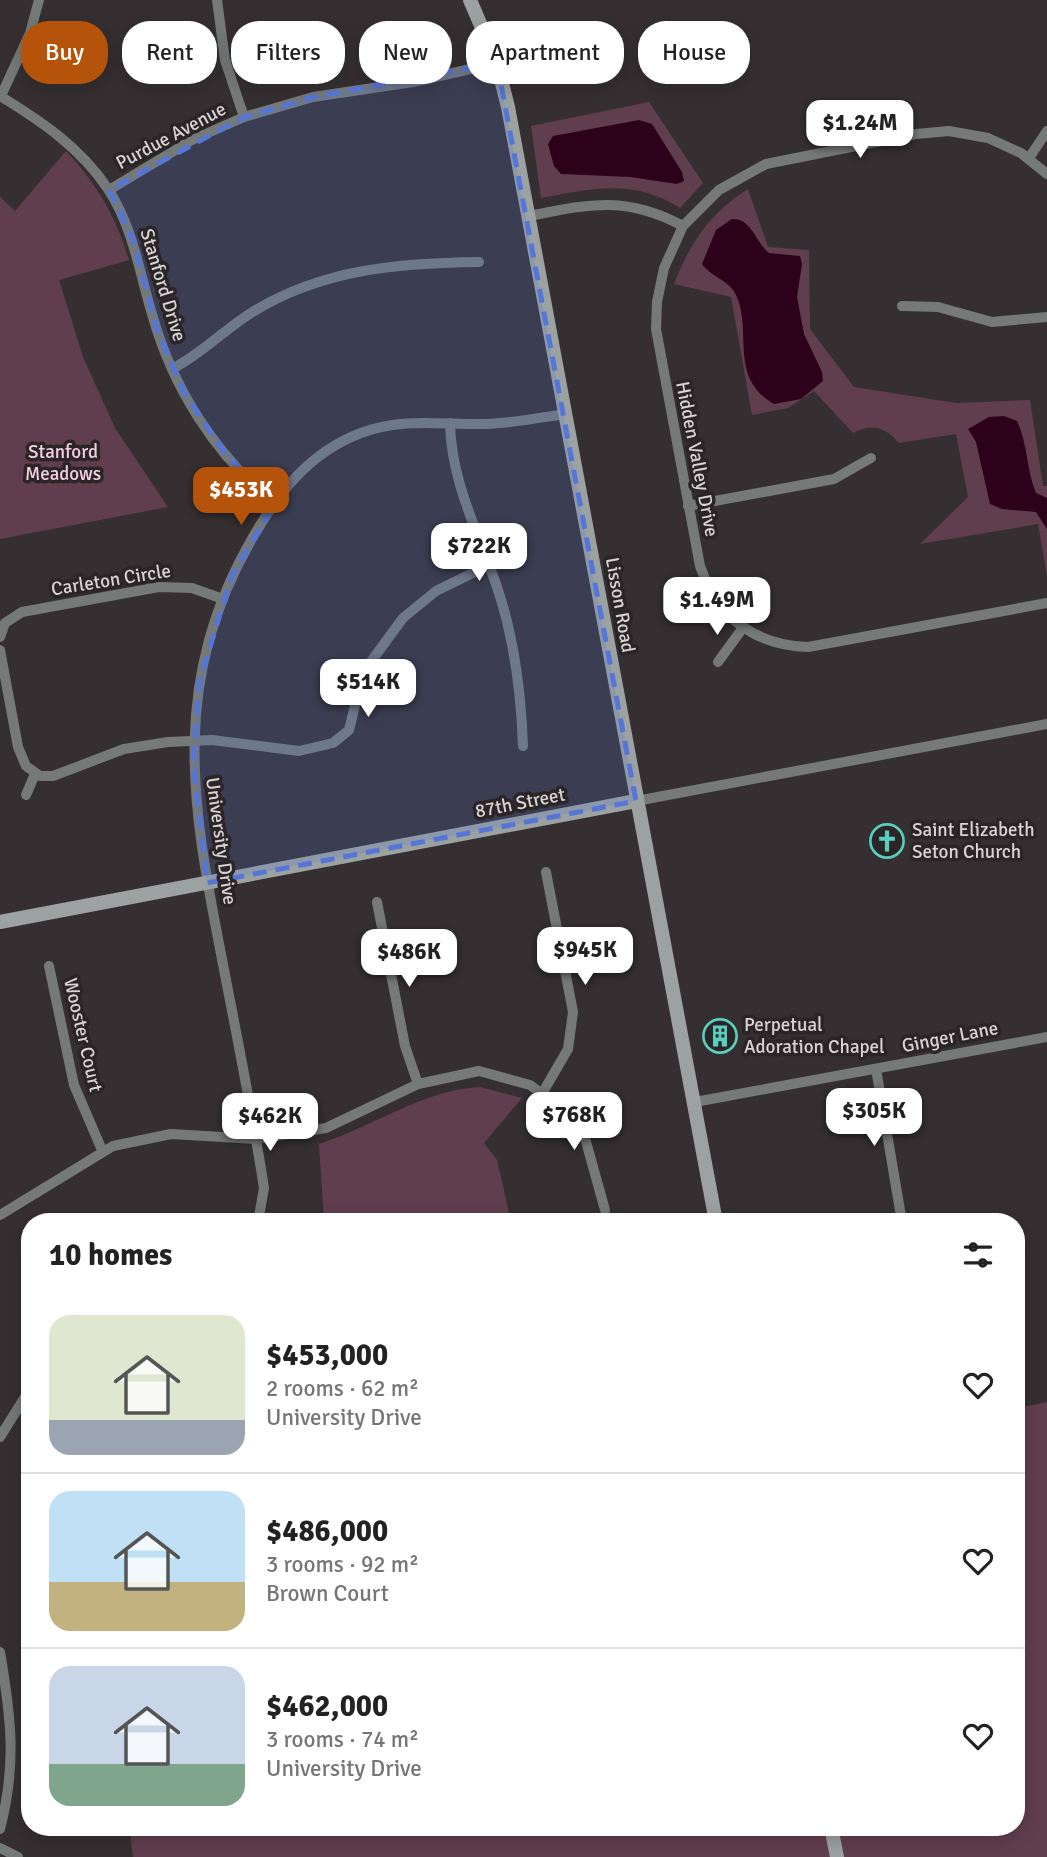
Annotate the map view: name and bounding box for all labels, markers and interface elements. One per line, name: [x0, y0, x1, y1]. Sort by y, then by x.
chip: Buy: [21, 21, 108, 84]
chip: Rent: [122, 21, 217, 84]
chip: Filters: [231, 21, 345, 84]
chip: New: [359, 21, 452, 84]
chip: Apartment: [466, 21, 624, 84]
chip: House: [638, 21, 750, 84]
street label: Purdue Avenue: [112, 97, 230, 175]
pin: $1.24M: [803, 100, 917, 160]
text: $1.24M: [822, 108, 898, 137]
street label: Stanford Drive: [134, 226, 192, 344]
street label: Hidden Valley Drive: [670, 379, 724, 539]
park label: Stanford Meadows: [25, 440, 101, 486]
pin: $453K: [192, 468, 290, 527]
text: $453K: [209, 475, 273, 504]
pin: $722K: [430, 524, 528, 583]
text: $722K: [447, 531, 511, 560]
street label: Lisson Road: [600, 555, 640, 655]
street label: Carleton Circle: [49, 559, 173, 601]
pin: $1.49M: [660, 578, 774, 637]
text: $1.49M: [679, 585, 755, 614]
pin: $514K: [319, 660, 417, 719]
text: $514K: [336, 667, 400, 696]
street label: University Drive: [200, 776, 242, 906]
street label: 87th Street: [473, 782, 567, 823]
place label: Saint Elizabeth Seton Church: [912, 818, 1035, 864]
church icon: Saint Elizabeth Seton Church: [868, 822, 906, 860]
pin: $945K: [536, 928, 634, 987]
pin: $486K: [360, 930, 458, 989]
text: $945K: [553, 935, 617, 964]
text: $486K: [377, 937, 441, 966]
street label: Wooster Court: [58, 976, 108, 1095]
place label: Perpetual Adoration Chapel: [744, 1013, 885, 1059]
street label: Ginger Lane: [900, 1016, 1000, 1058]
building icon: Perpetual Adoration Chapel: [701, 1017, 739, 1055]
pin: $305K: [825, 1088, 923, 1148]
pin: $768K: [525, 1092, 623, 1152]
pin: $462K: [221, 1094, 319, 1153]
text: $305K: [842, 1096, 906, 1125]
text: $768K: [542, 1100, 606, 1129]
text: $462K: [238, 1101, 302, 1130]
icon: filters: [959, 1236, 997, 1274]
text: 10 homes: [49, 1237, 172, 1274]
text: $453,000: [266, 1337, 388, 1374]
icon: home: [105, 1343, 189, 1427]
icon: heart: [959, 1366, 997, 1404]
text: 2 rooms · 62 m²: [266, 1374, 419, 1403]
text: University Drive: [266, 1403, 422, 1432]
text: $486,000: [266, 1513, 388, 1550]
icon: home: [105, 1519, 189, 1603]
icon: heart: [959, 1542, 997, 1580]
text: 3 rooms · 92 m²: [266, 1550, 419, 1579]
text: Brown Court: [266, 1579, 389, 1608]
text: $462,000: [266, 1688, 388, 1725]
icon: home: [105, 1694, 189, 1778]
icon: heart: [959, 1717, 997, 1755]
text: 3 rooms · 74 m²: [266, 1725, 419, 1754]
text: University Drive: [266, 1754, 422, 1783]

